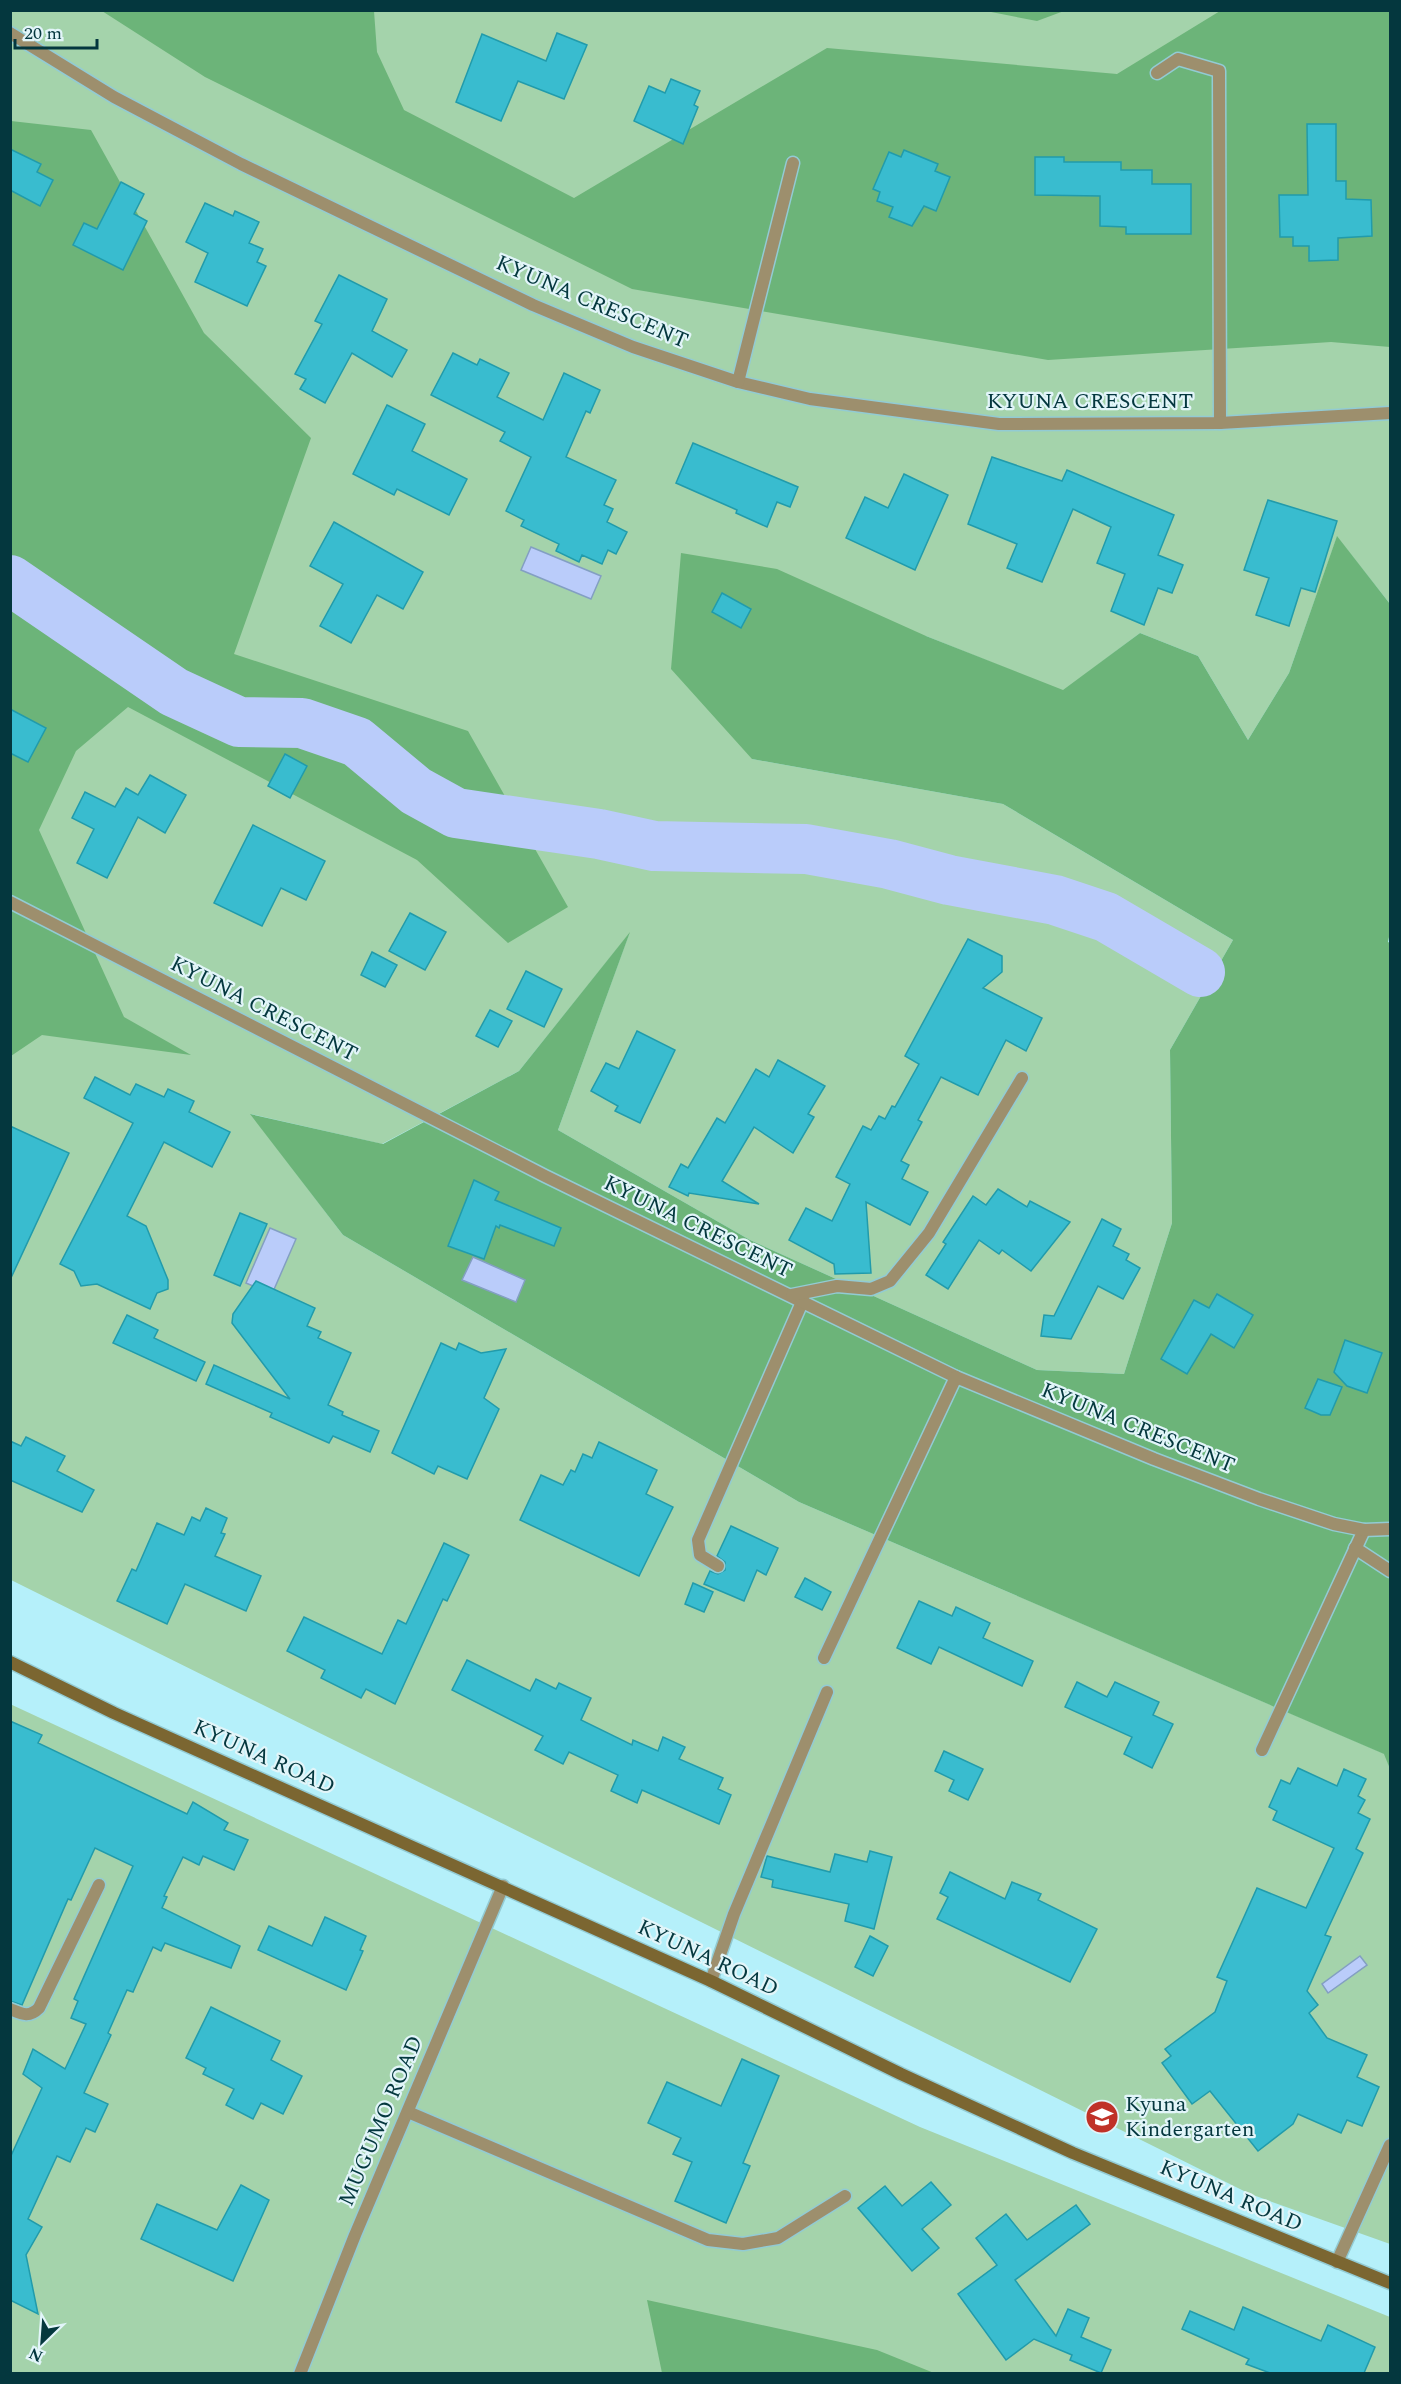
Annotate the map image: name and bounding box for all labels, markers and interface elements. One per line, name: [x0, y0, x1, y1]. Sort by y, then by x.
scale bar: [15, 12, 98, 50]
text: 20 m: [24, 20, 62, 47]
street label: KYUNA CRESCENT: [491, 246, 693, 358]
street label: KYUNA CRESCENT: [987, 385, 1193, 418]
street label: KYUNA CRESCENT: [165, 947, 363, 1071]
street label: KYUNA CRESCENT: [598, 1167, 798, 1287]
street label: KYUNA CRESCENT: [1036, 1374, 1240, 1482]
street label: KYUNA ROAD: [188, 1711, 340, 1803]
street label: KYUNA ROAD: [632, 1911, 784, 2005]
street label: MUGUMO ROAD: [330, 2031, 432, 2211]
place label: Kyuna Kindergarten: [1125, 2088, 1255, 2146]
school or university icon: Kyuna Kindergarten: [1084, 2099, 1120, 2135]
street label: KYUNA ROAD: [1154, 2151, 1308, 2241]
north arrow: [12, 2312, 72, 2372]
text: N: [25, 2341, 47, 2368]

